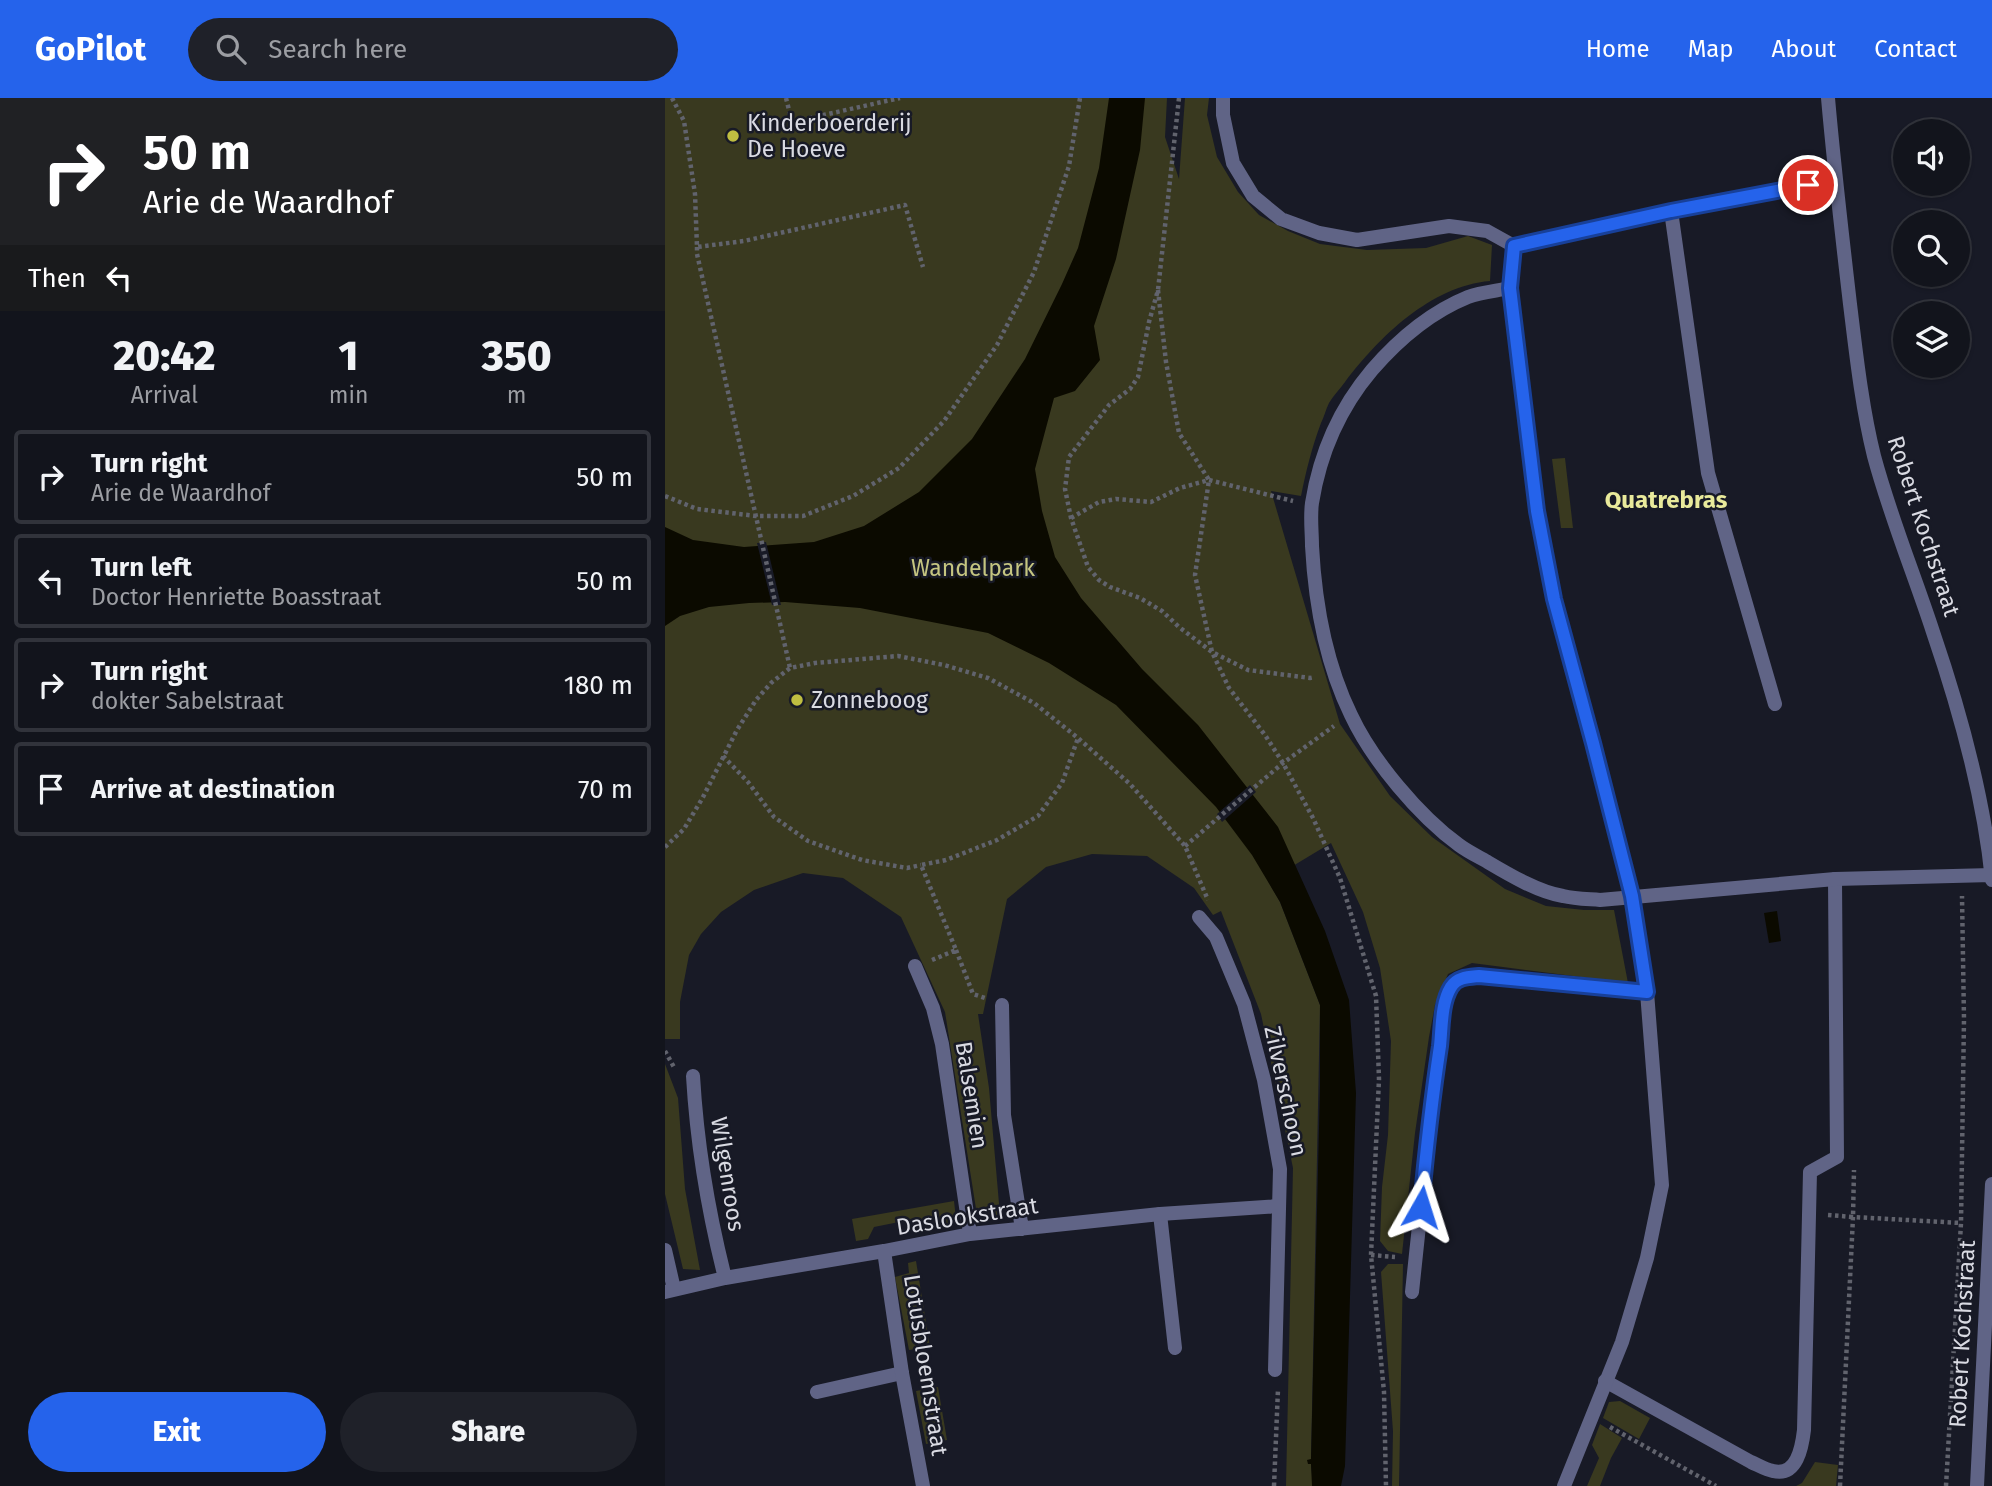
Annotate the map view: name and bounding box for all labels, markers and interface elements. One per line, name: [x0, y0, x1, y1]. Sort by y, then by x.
search box: [188, 18, 678, 81]
text: GoPilot: [35, 29, 146, 69]
icon: search: [212, 30, 250, 68]
text: Search here: [268, 34, 407, 65]
text: Home: [1586, 35, 1650, 63]
text: Map: [1688, 35, 1734, 63]
text: About: [1772, 35, 1836, 63]
text: Contact: [1874, 35, 1957, 63]
place label: Kinderboerderij De Hoeve: [747, 109, 912, 163]
map controls: [1893, 119, 1970, 378]
button: sound: [1893, 119, 1970, 196]
text: 50 m: [143, 123, 251, 182]
icon: right: [28, 126, 119, 217]
marker: Kinderboerderij De Hoeve: [725, 128, 741, 144]
pin: [1778, 155, 1838, 215]
icon: arrive: [1789, 166, 1827, 204]
text: Arie de Waardhof: [143, 183, 393, 221]
button: search: [1893, 210, 1970, 287]
icon: left: [100, 259, 138, 297]
text: Then: [28, 263, 86, 294]
button: layers: [1893, 301, 1970, 378]
text: 20:42: [113, 331, 215, 381]
text: 1: [339, 331, 358, 381]
text: 350: [482, 331, 552, 381]
text: Arrival: [131, 381, 198, 409]
text: min: [329, 381, 368, 409]
text: m: [507, 381, 527, 409]
street label: Robert Kochstraat: [1882, 432, 1967, 620]
text: Turn right: [91, 448, 208, 479]
icon: right: [32, 458, 70, 496]
text: 50 m: [576, 462, 633, 493]
text: Arie de Waardhof: [91, 479, 270, 507]
district label: Quatrebras: [1605, 486, 1728, 514]
text: Turn left: [91, 552, 192, 583]
park label: Wandelpark: [911, 554, 1035, 582]
icon: left: [32, 562, 70, 600]
text: 50 m: [576, 566, 633, 597]
text: Doctor Henriette Boasstraat: [91, 583, 381, 611]
text: Turn right: [91, 656, 208, 687]
icon: right: [32, 666, 70, 704]
text: 180 m: [564, 670, 633, 701]
place label: Zonneboog: [811, 686, 928, 714]
text: dokter Sabelstraat: [91, 687, 284, 715]
marker: Zonneboog: [789, 692, 805, 708]
icon: arrive: [32, 770, 70, 808]
text: Arrive at destination: [91, 774, 335, 805]
text: 70 m: [578, 774, 633, 805]
street label: Zilverschoon: [1258, 1023, 1314, 1159]
street label: Balsemien: [950, 1039, 994, 1151]
street label: Wilgenroos: [705, 1115, 751, 1233]
position arrow: [1384, 1170, 1458, 1244]
street label: Daslookstraat: [894, 1191, 1041, 1241]
street label: Robert Kochstraat: [1943, 1239, 1981, 1429]
street label: Lotusbloemstraat: [898, 1272, 954, 1458]
button: Exit: [28, 1392, 326, 1472]
button: Share: [340, 1392, 637, 1472]

